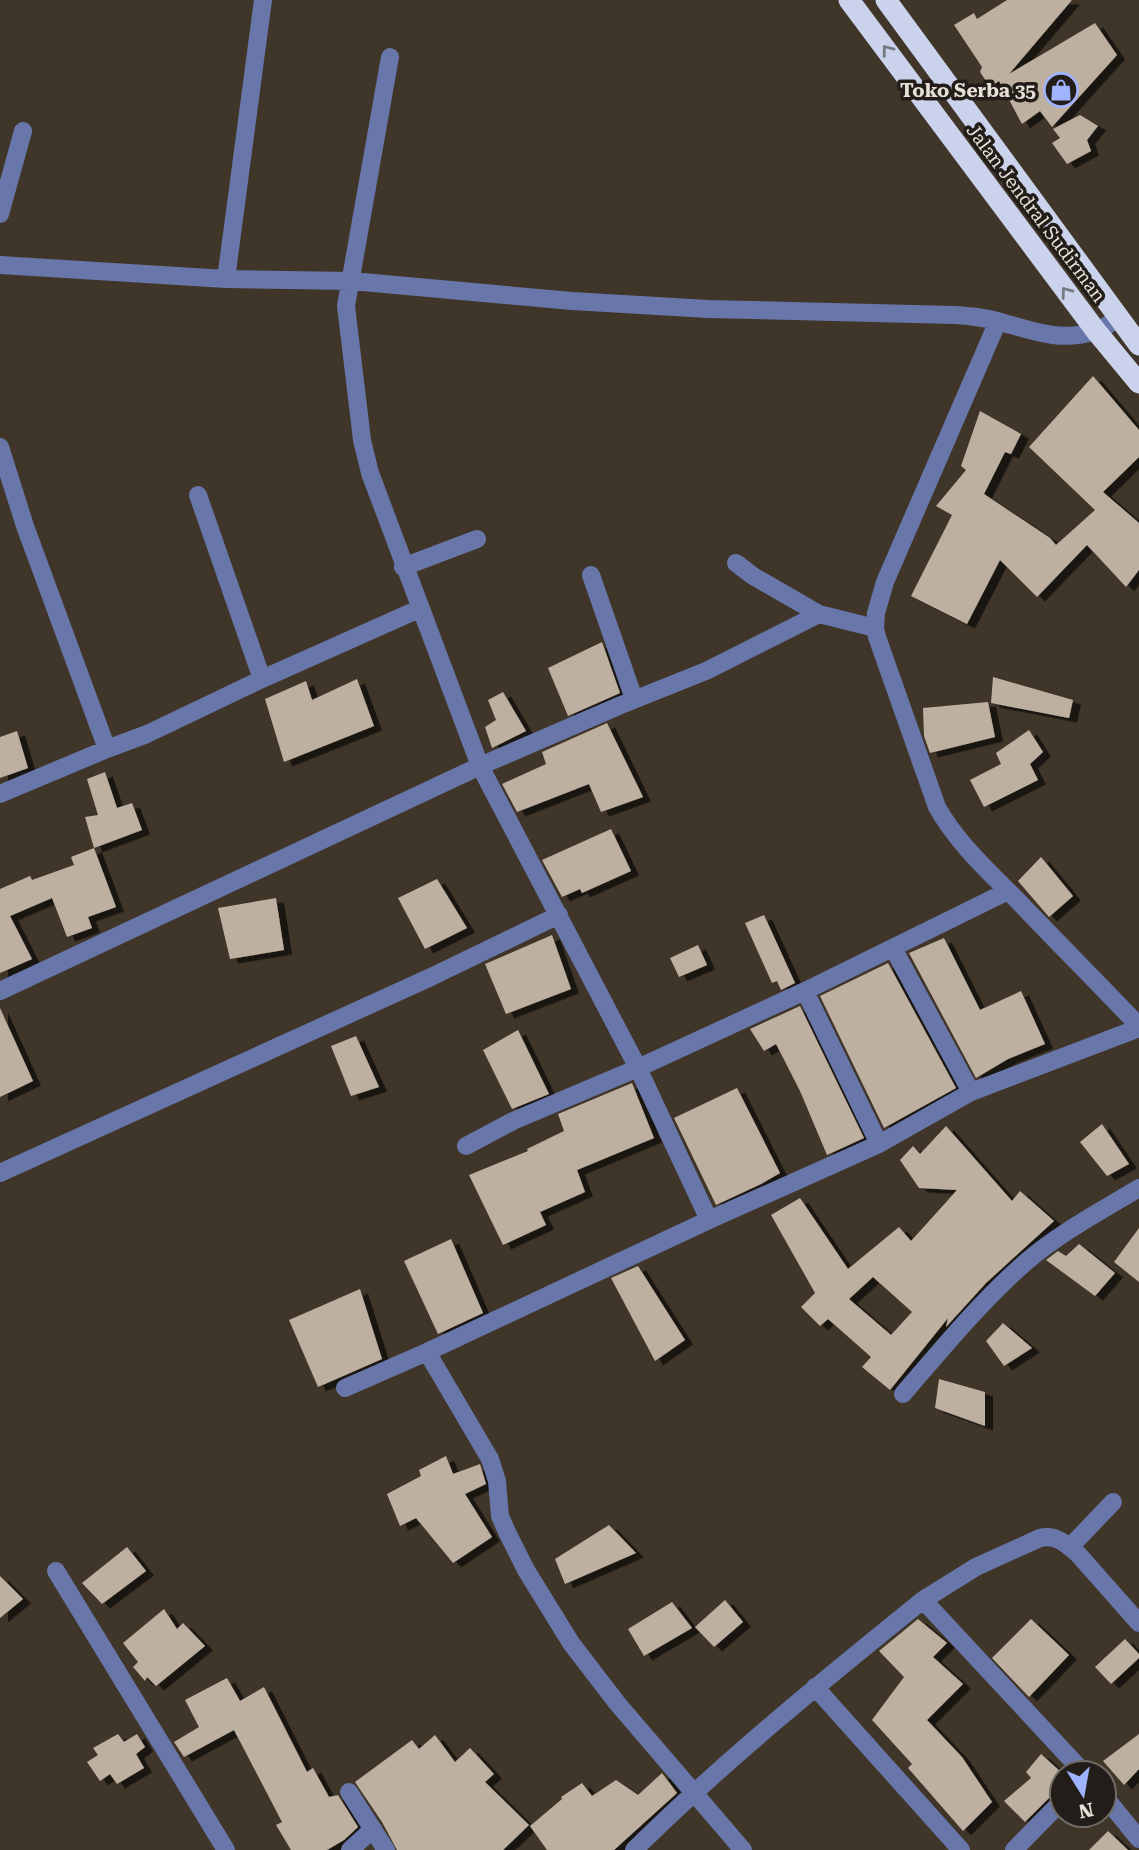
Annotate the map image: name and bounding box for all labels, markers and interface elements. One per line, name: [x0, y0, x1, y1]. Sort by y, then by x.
one-way arrow: [882, 45, 895, 58]
shop icon: Toko Serba 35: [1042, 71, 1080, 109]
place label: Toko Serba 35: [900, 79, 1036, 102]
street label: Jalan Jendral Sudirman: [961, 119, 1111, 307]
one-way arrow: [1062, 287, 1074, 299]
north arrow: [1048, 1759, 1118, 1829]
text: N: [1076, 1798, 1096, 1823]

